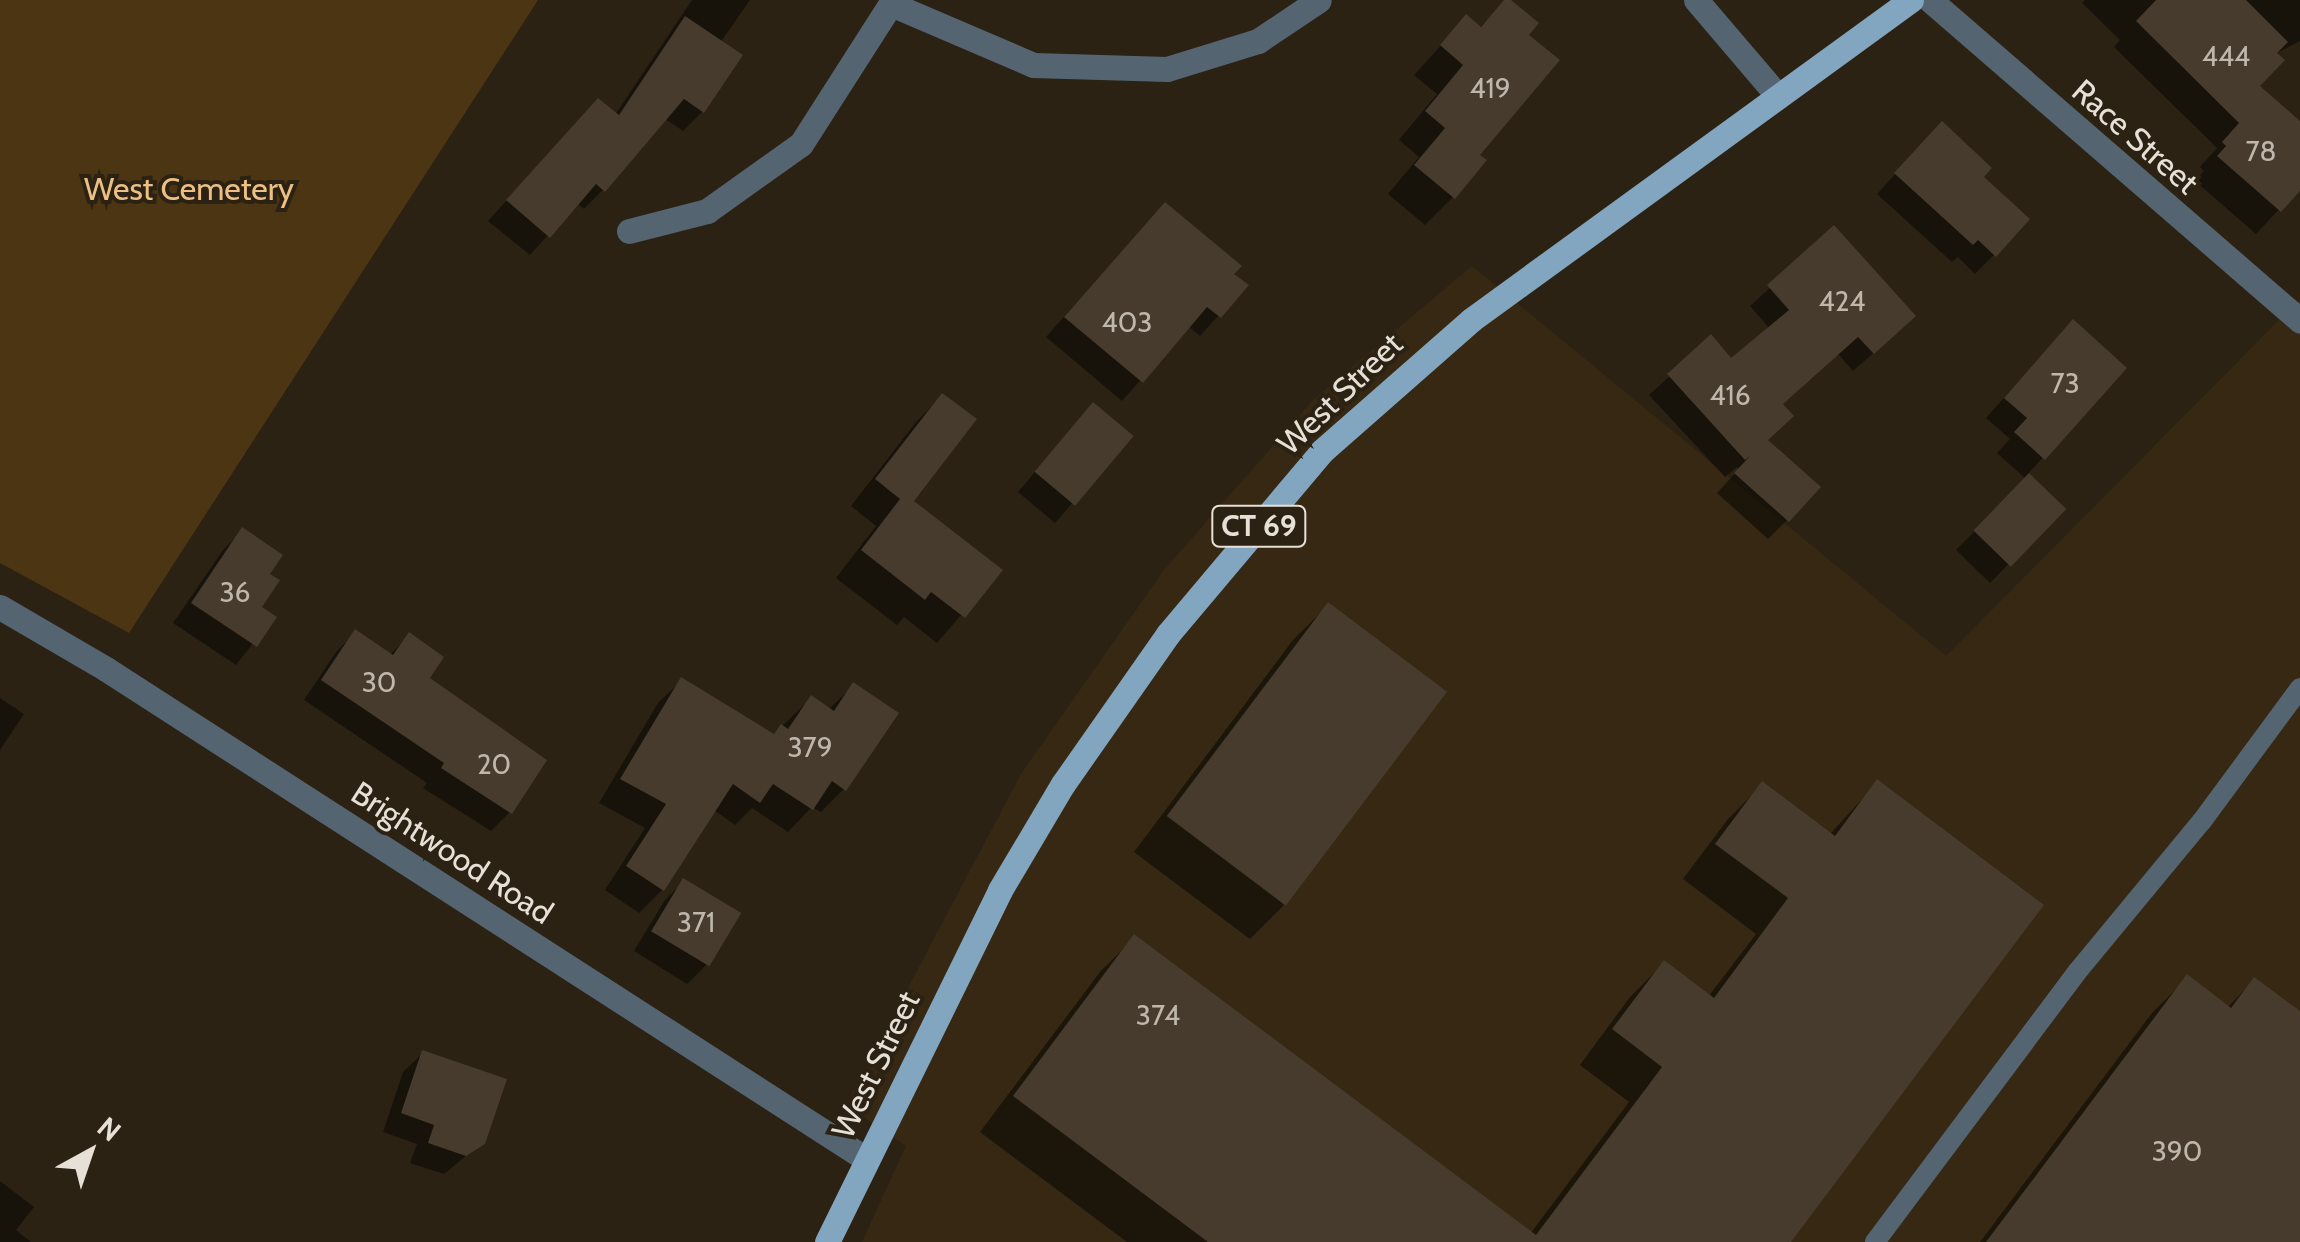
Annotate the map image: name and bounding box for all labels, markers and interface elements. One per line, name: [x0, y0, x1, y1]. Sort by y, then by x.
house number: 444: [2202, 39, 2250, 73]
house number: 419: [1469, 71, 1511, 105]
street label: Race Street: [2064, 72, 2206, 202]
house number: 78: [2245, 134, 2277, 168]
park label: West Cemetery: [84, 170, 294, 208]
house number: 424: [1818, 284, 1866, 318]
house number: 403: [1102, 305, 1152, 339]
street label: West Street: [1270, 325, 1410, 463]
house number: 73: [2050, 366, 2080, 400]
house number: 416: [1709, 378, 1751, 412]
road number: CT 69: [1209, 501, 1309, 551]
house number: 36: [219, 575, 251, 609]
house number: 30: [362, 665, 396, 699]
house number: 379: [787, 730, 833, 764]
house number: 20: [477, 747, 511, 781]
street label: Brightwood Road: [344, 774, 560, 932]
house number: 371: [677, 905, 715, 939]
street label: West Street: [824, 985, 928, 1145]
house number: 374: [1136, 998, 1180, 1032]
north arrow: [40, 1102, 140, 1202]
text: N: [91, 1110, 128, 1148]
house number: 390: [2152, 1134, 2202, 1168]

